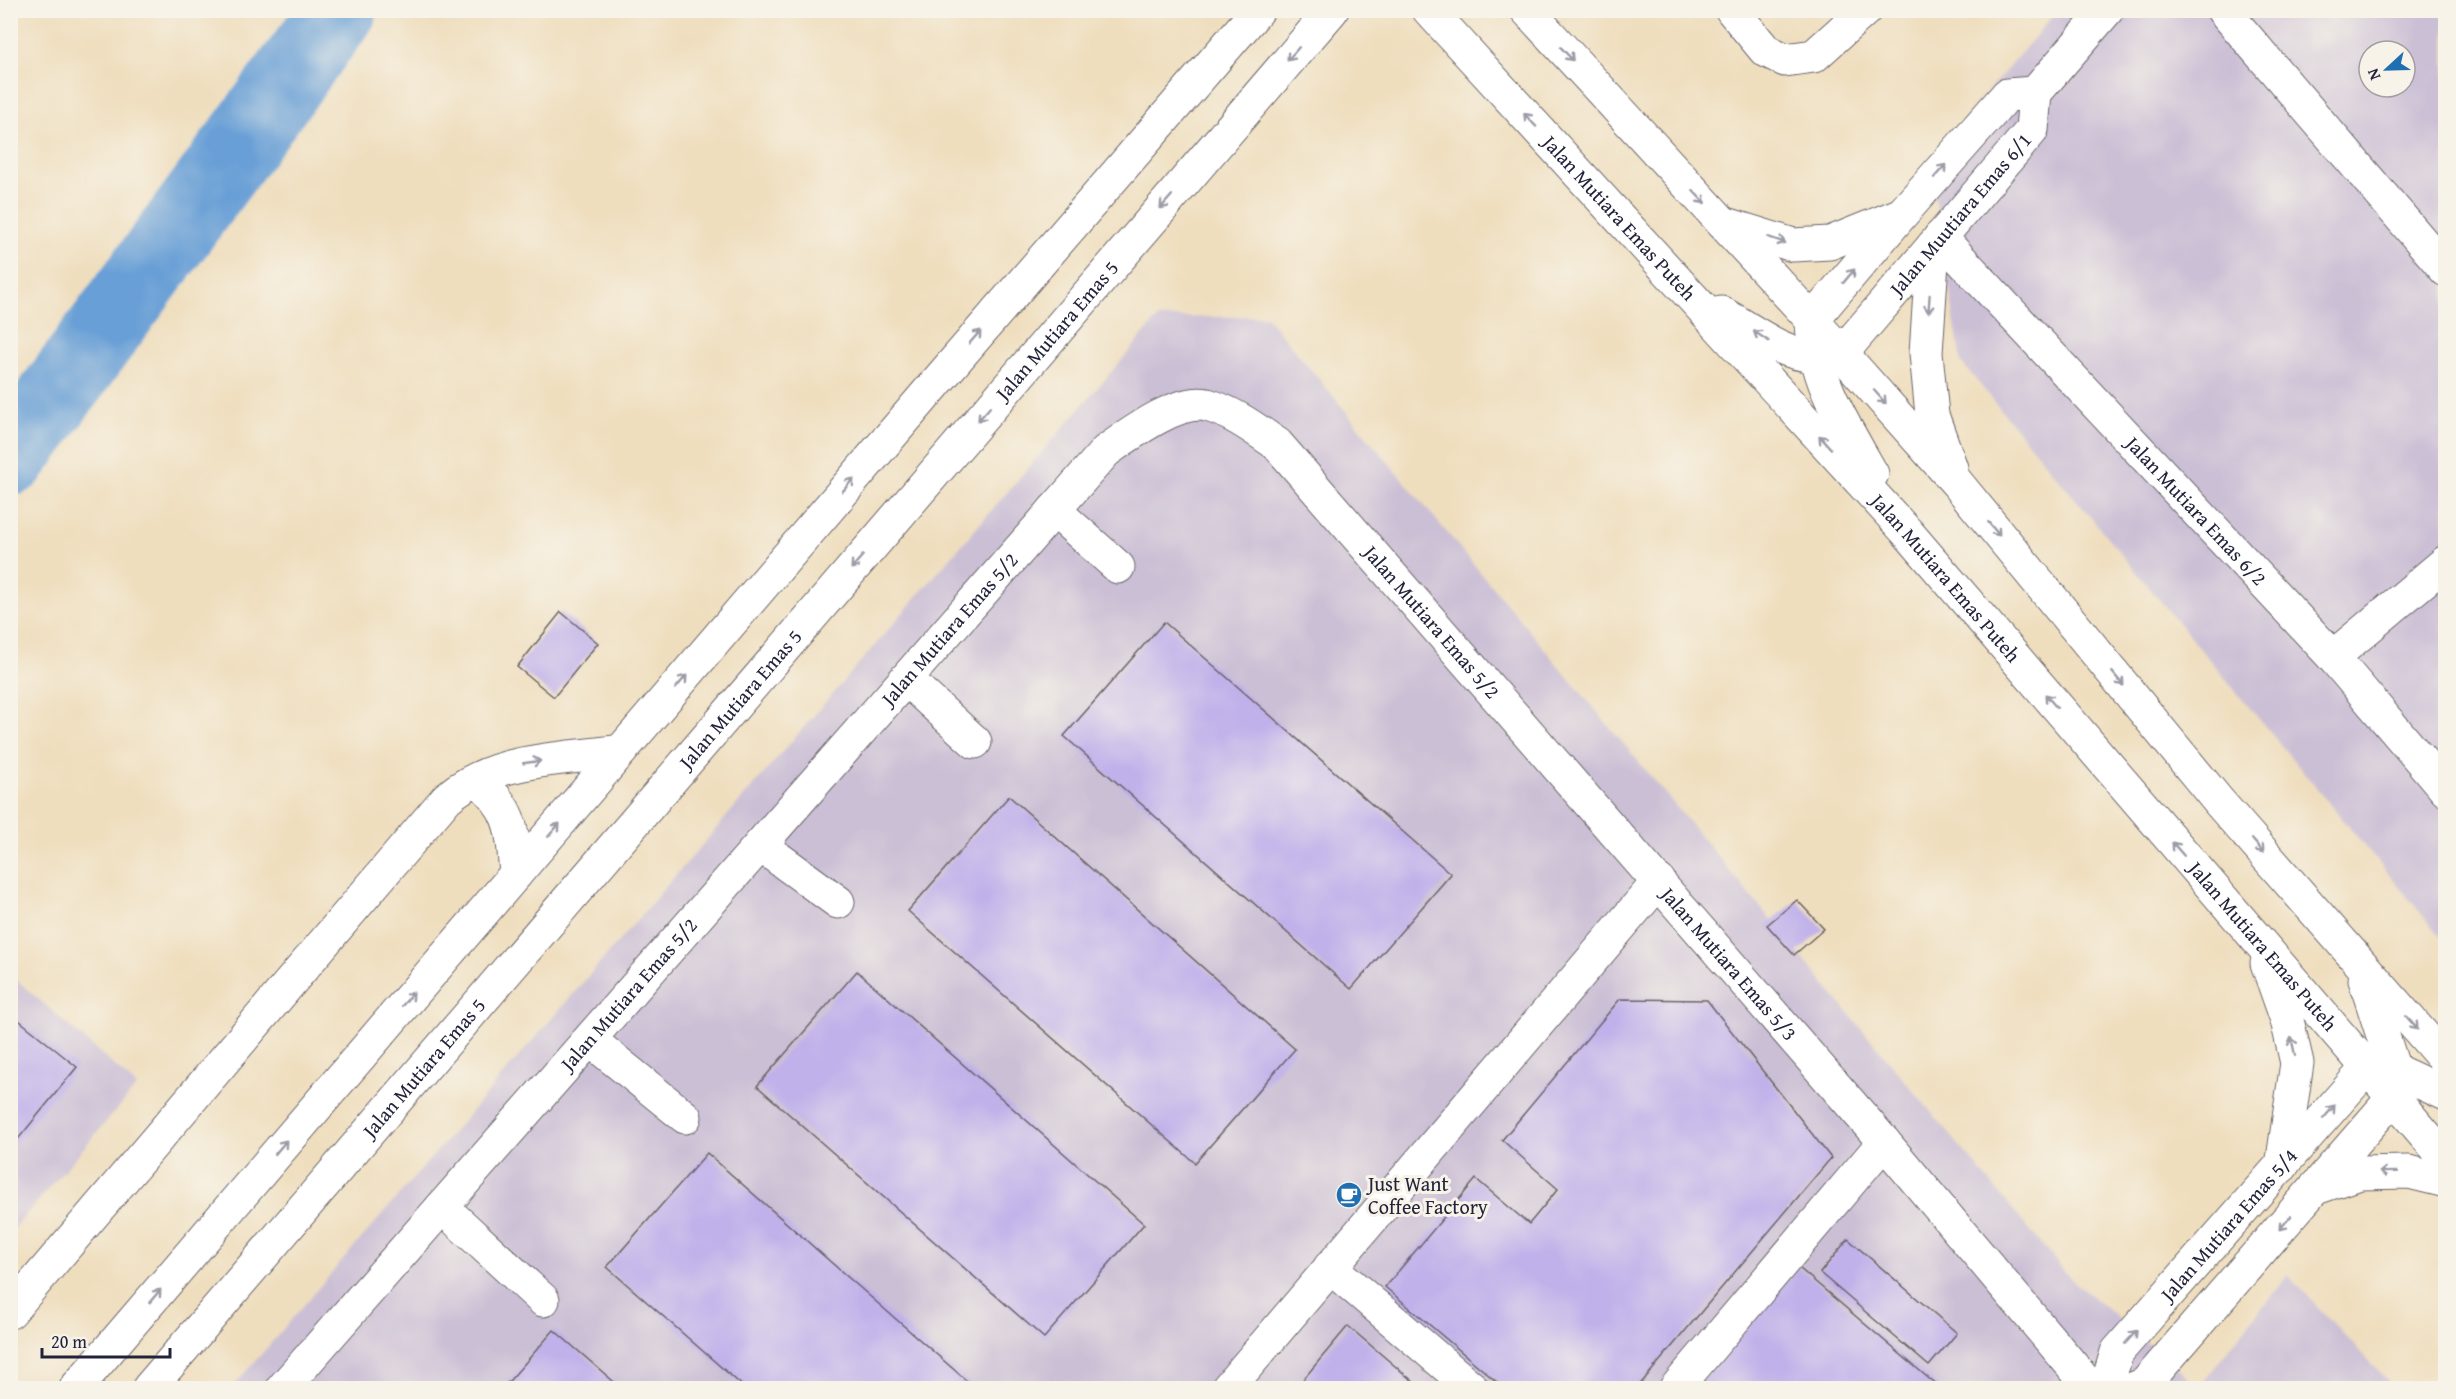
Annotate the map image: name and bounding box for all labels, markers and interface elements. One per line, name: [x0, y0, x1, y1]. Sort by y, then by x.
north arrow: [2357, 39, 2417, 99]
one-way arrow: [1286, 46, 1300, 61]
one-way arrow: [1559, 46, 1574, 61]
text: N: [2360, 65, 2386, 84]
one-way arrow: [1523, 112, 1537, 127]
street label: Jalan Mutiara Emas Puteh: [1534, 126, 1703, 307]
street label: Jalan Muutiara Emas 6/1: [1880, 126, 2038, 304]
one-way arrow: [1933, 164, 1947, 179]
one-way arrow: [1692, 189, 1706, 204]
one-way arrow: [1159, 194, 1173, 209]
one-way arrow: [1767, 236, 1786, 247]
street label: Jalan Mutiara Emas 5: [986, 254, 1125, 408]
one-way arrow: [1843, 268, 1856, 284]
one-way arrow: [1923, 294, 1934, 314]
one-way arrow: [968, 330, 982, 345]
one-way arrow: [1753, 330, 1770, 342]
one-way arrow: [1873, 390, 1887, 405]
one-way arrow: [977, 406, 991, 421]
street label: Jalan Mutiara Emas 6/2: [2117, 427, 2274, 591]
one-way arrow: [1818, 435, 1832, 450]
one-way arrow: [841, 478, 855, 493]
street label: Jalan Mutiara Emas Puteh: [1863, 485, 2028, 668]
one-way arrow: [1987, 520, 2000, 536]
street label: Jalan Mutiara Emas 5/2: [1355, 536, 1507, 705]
street label: Jalan Mutiara Emas 5/2: [872, 546, 1024, 714]
one-way arrow: [850, 554, 864, 569]
street label: Jalan Mutiara Emas 5: [670, 623, 808, 777]
one-way arrow: [2111, 671, 2125, 686]
one-way arrow: [674, 675, 688, 690]
one-way arrow: [2045, 693, 2058, 709]
one-way arrow: [522, 757, 542, 768]
one-way arrow: [547, 823, 561, 838]
one-way arrow: [2251, 838, 2265, 853]
one-way arrow: [2171, 842, 2185, 857]
street label: Jalan Mutiara Emas Puteh: [2180, 853, 2345, 1037]
street label: Jalan Mutiara Emas 5/3: [1653, 878, 1804, 1047]
street label: Jalan Mutiara Emas 5/2: [551, 911, 704, 1079]
street label: Jalan Mutiara Emas 5: [353, 991, 492, 1146]
one-way arrow: [401, 992, 415, 1007]
one-way arrow: [2405, 1015, 2419, 1030]
one-way arrow: [2287, 1037, 2298, 1056]
one-way arrow: [2322, 1105, 2336, 1120]
one-way arrow: [275, 1139, 288, 1155]
street label: Jalan Mutiara Emas 5/4: [2151, 1142, 2304, 1309]
one-way arrow: [2379, 1167, 2399, 1178]
place label: Just Want Coffee Factory: [1365, 1169, 1488, 1221]
cafe icon: Just Want Coffee Factory: [1334, 1180, 1364, 1210]
one-way arrow: [2278, 1215, 2292, 1230]
one-way arrow: [148, 1289, 162, 1304]
scale bar: [42, 1321, 170, 1359]
text: 20 m: [51, 1328, 87, 1355]
one-way arrow: [2124, 1329, 2137, 1345]

